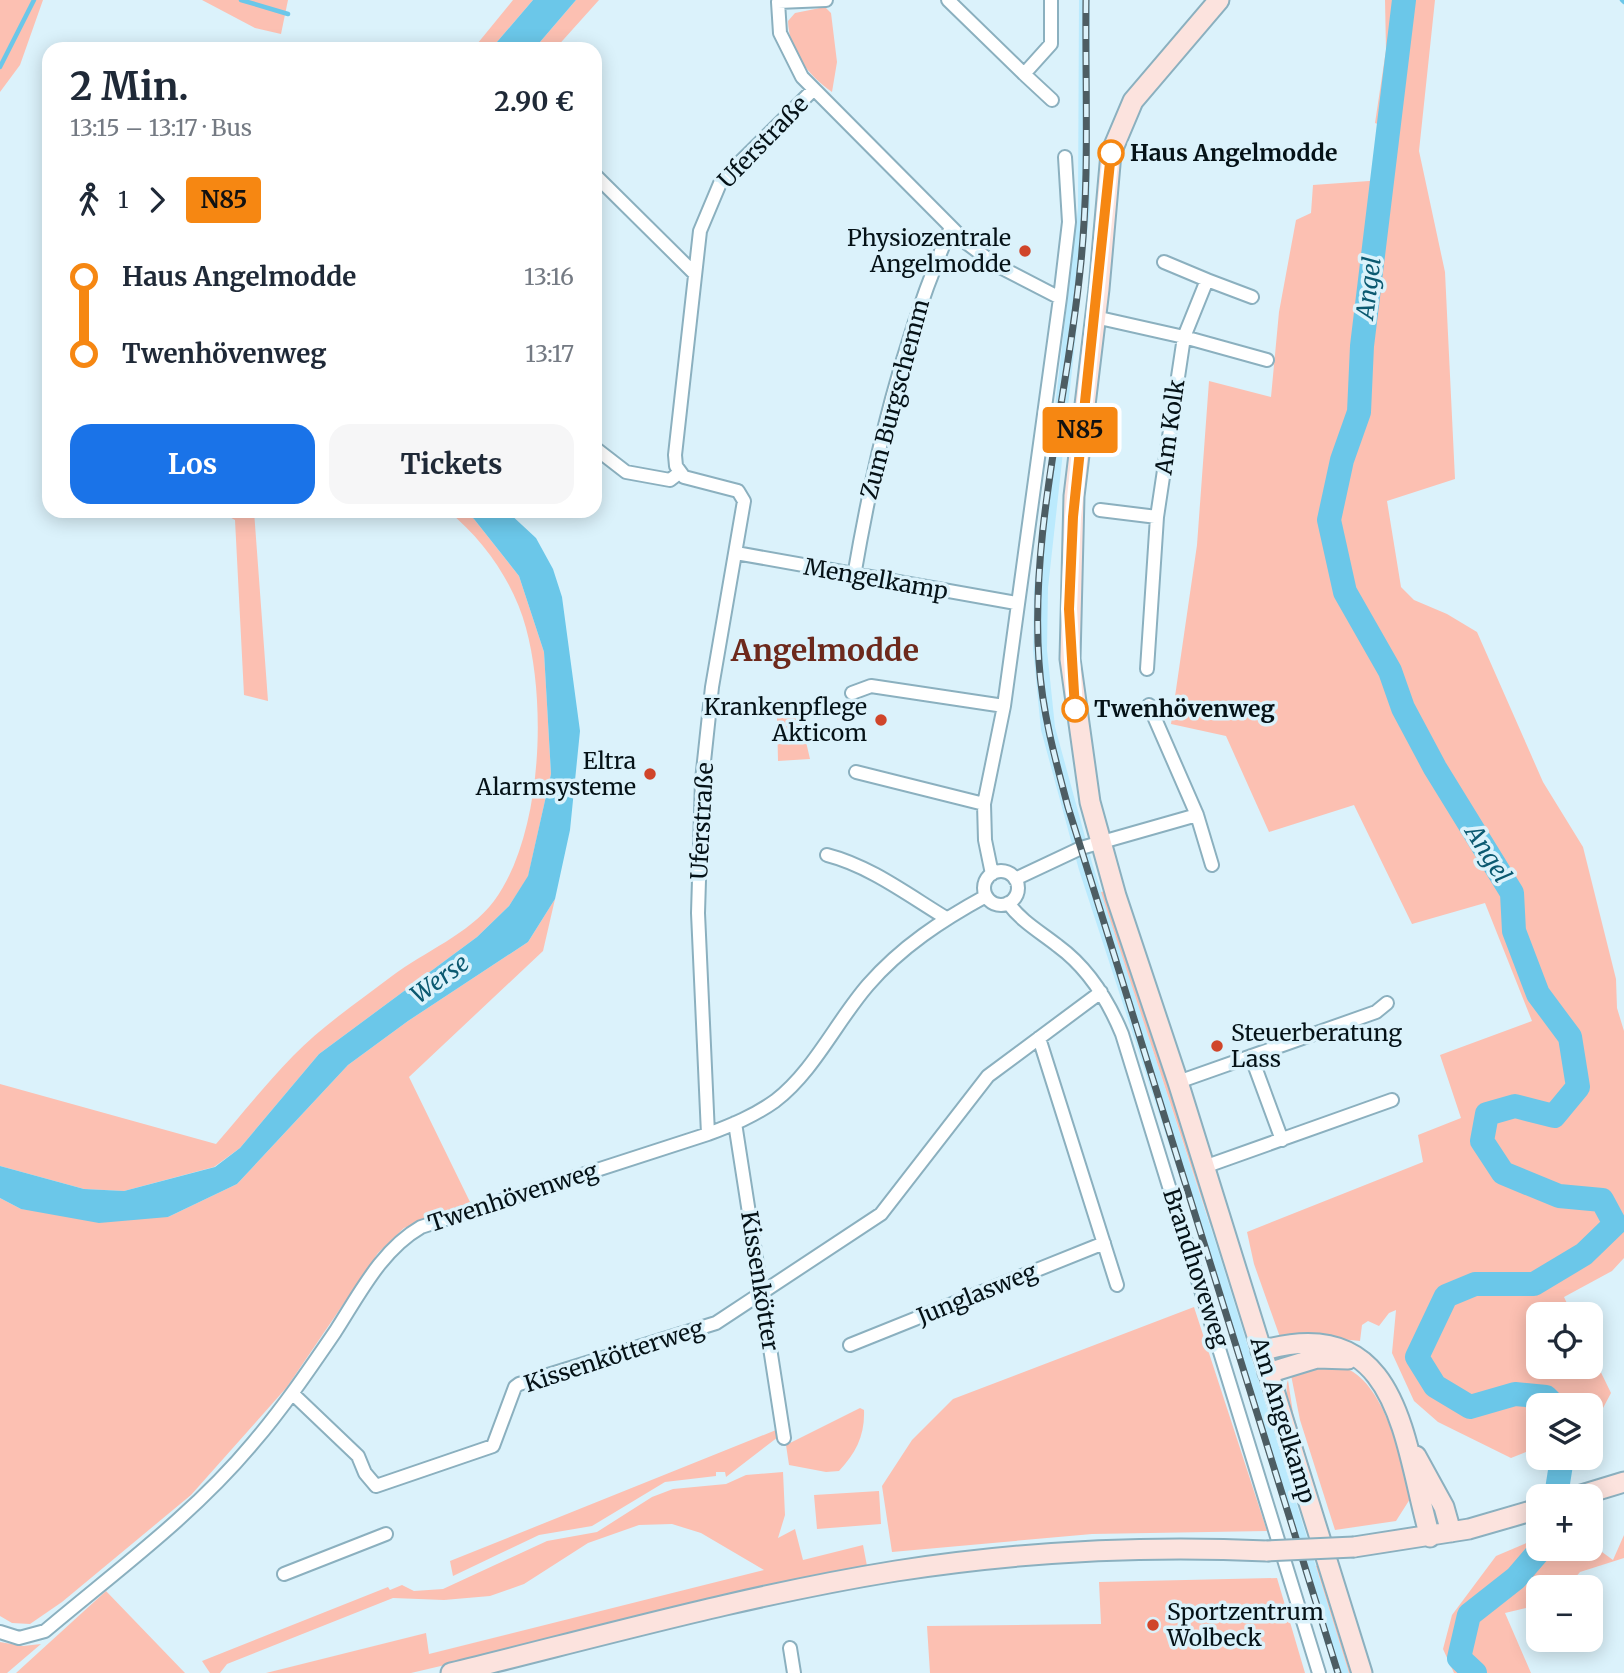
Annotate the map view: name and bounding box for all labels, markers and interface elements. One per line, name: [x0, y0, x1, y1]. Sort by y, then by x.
text: 2 Min.: [70, 63, 189, 110]
text: 2.90 €: [494, 85, 574, 118]
street label: Uferstraße: [711, 89, 814, 194]
text: 13:15 – 13:17 · Bus: [70, 113, 252, 142]
place label: Haus Angelmodde: [1130, 138, 1337, 167]
marker: Haus Angelmodde: [1098, 140, 1124, 166]
icon: walk: [70, 181, 108, 219]
icon: forward: [138, 181, 176, 219]
text: N85: [200, 184, 247, 215]
text: 1: [118, 185, 128, 214]
place label: Physiozentrale Angelmodde: [847, 223, 1011, 278]
marker: Physiozentrale Angelmodde: [1017, 243, 1033, 259]
water label: Angel: [1349, 255, 1388, 323]
text: Haus Angelmodde: [122, 260, 356, 293]
text: 13:16: [524, 262, 574, 291]
street label: Zum Burgschemm: [854, 296, 935, 502]
text: Twenhövenweg: [122, 337, 327, 370]
text: 13:17: [525, 339, 574, 368]
street label: Am Kolk: [1148, 377, 1191, 477]
line badge: N85: [1040, 407, 1120, 453]
text: N85: [1057, 414, 1103, 445]
button: Los: [70, 424, 315, 504]
button: Tickets: [329, 424, 574, 504]
street label: Mengelkamp: [802, 552, 950, 605]
district label: Angelmodde: [730, 631, 919, 669]
place label: Krankenpflege Akticom: [704, 692, 867, 747]
place label: Twenhövenweg: [1094, 694, 1276, 723]
marker: Twenhövenweg: [1062, 696, 1088, 722]
marker: Krankenpflege Akticom: [873, 712, 889, 728]
place label: Eltra Alarmsysteme: [475, 746, 636, 801]
street label: Uferstraße: [684, 762, 719, 880]
marker: Eltra Alarmsysteme: [642, 766, 658, 782]
water label: Angel: [1458, 817, 1518, 889]
water label: Werse: [404, 947, 475, 1010]
place label: Steuerberatung Lass: [1231, 1018, 1402, 1073]
marker: Steuerberatung Lass: [1209, 1038, 1225, 1054]
street label: Twenhövenweg: [424, 1155, 601, 1238]
street label: Brandhoveweg: [1157, 1185, 1236, 1351]
street label: Kissenkötter: [735, 1209, 786, 1353]
street label: Junglasweg: [912, 1256, 1041, 1331]
map controls: [1526, 1302, 1603, 1652]
button: locate: [1526, 1302, 1603, 1379]
street label: Kissenkötterweg: [520, 1313, 707, 1398]
street label: Am Angelkamp: [1244, 1332, 1322, 1506]
button: layers: [1526, 1393, 1603, 1470]
button: +: [1526, 1484, 1603, 1561]
button: −: [1526, 1575, 1603, 1652]
place label: Sportzentrum Wolbeck: [1166, 1597, 1324, 1652]
marker: Sportzentrum Wolbeck: [1145, 1617, 1161, 1633]

